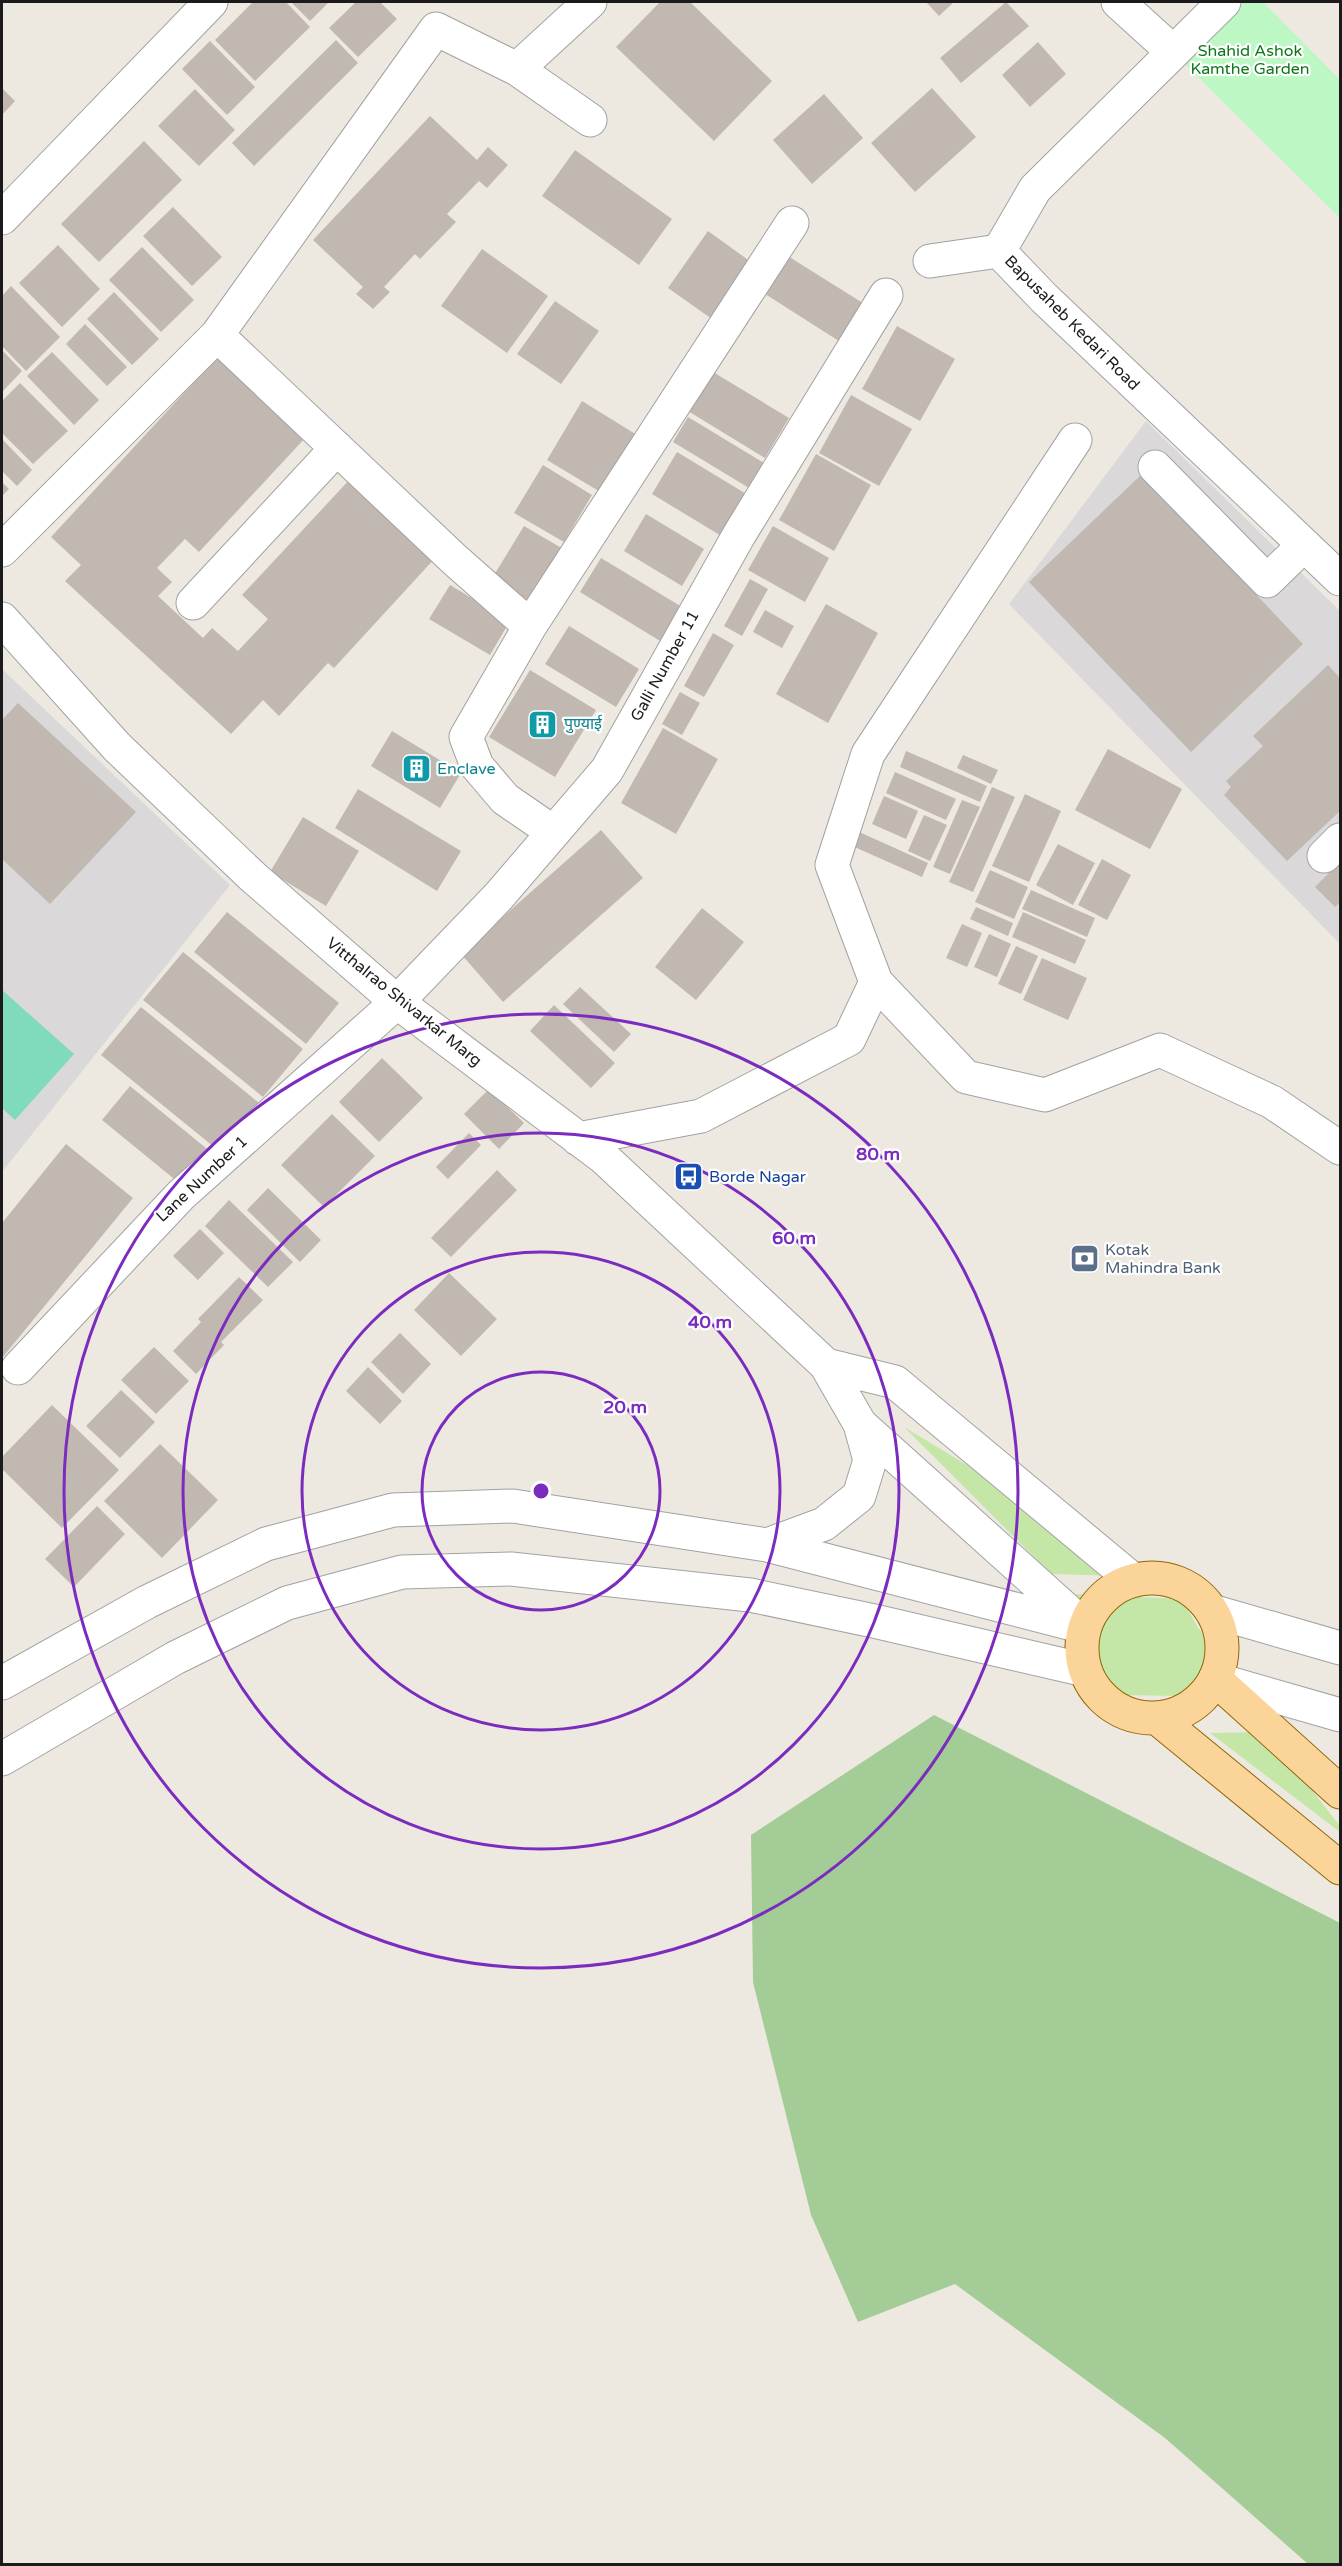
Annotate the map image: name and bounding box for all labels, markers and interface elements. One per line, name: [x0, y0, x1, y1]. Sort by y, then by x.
park label: Shahid Ashok Kamthe Garden: [1190, 41, 1310, 79]
street label: Bapusaheb Kedari Road: [1000, 251, 1144, 395]
street label: Galli Number 11: [626, 607, 704, 725]
building icon: पुण्याई: [527, 708, 559, 740]
place label: पुण्याई: [564, 714, 603, 734]
building icon: Enclave: [400, 753, 432, 785]
place label: Enclave: [437, 759, 496, 779]
street label: Vitthalrao Shivarkar Marg: [322, 933, 486, 1071]
street label: Lane Number 1: [152, 1132, 252, 1226]
text: 80 m: [856, 1143, 900, 1165]
bus stop icon: Borde Nagar: [672, 1161, 704, 1193]
place label: Borde Nagar: [709, 1167, 807, 1187]
text: 60 m: [772, 1227, 816, 1249]
place label: Kotak Mahindra Bank: [1105, 1240, 1221, 1278]
bank icon: Kotak Mahindra Bank: [1068, 1243, 1100, 1275]
text: 40 m: [688, 1311, 732, 1333]
text: 20 m: [603, 1396, 647, 1418]
centre of rings: [531, 1481, 551, 1501]

